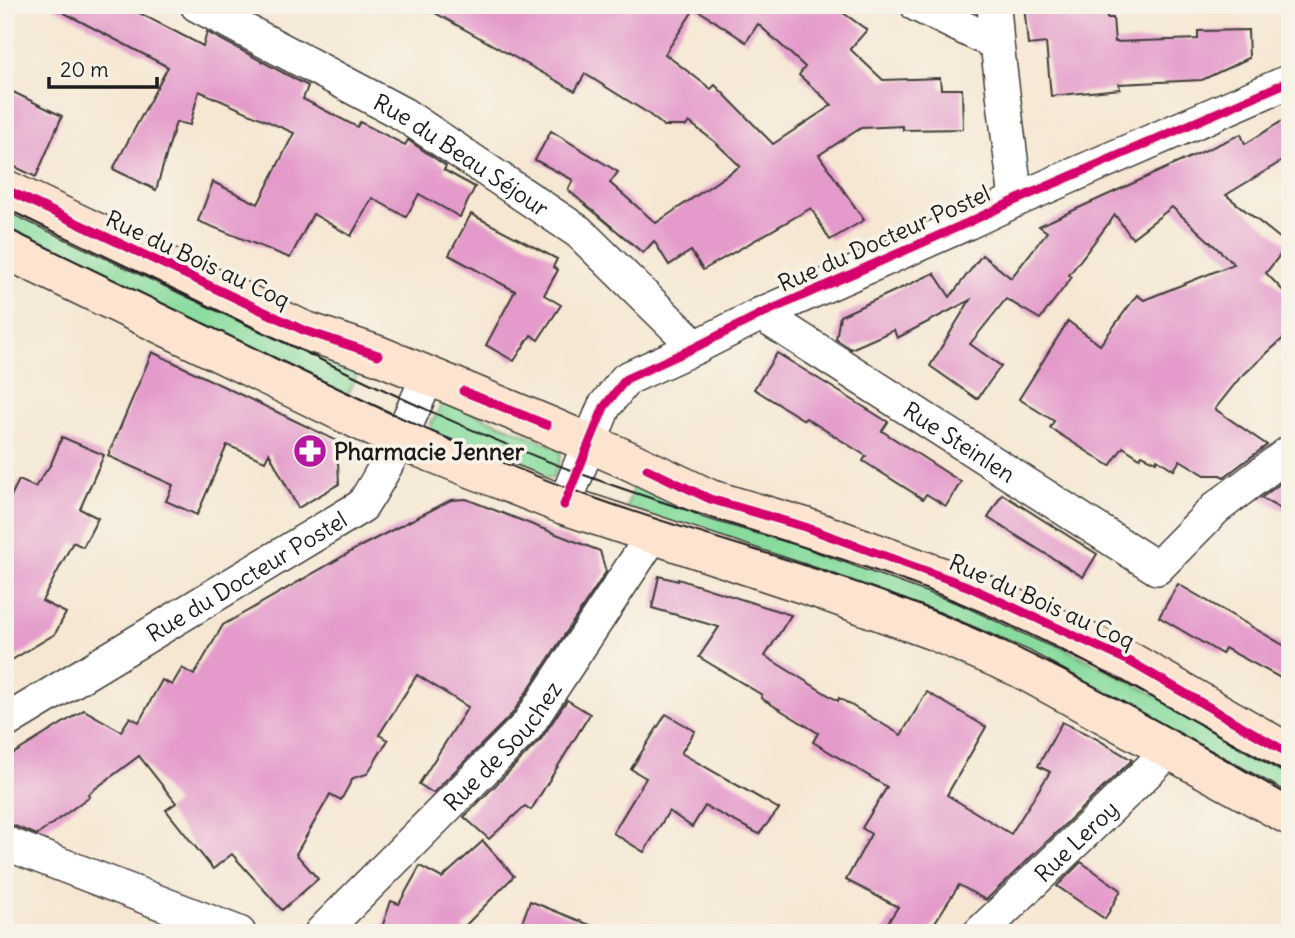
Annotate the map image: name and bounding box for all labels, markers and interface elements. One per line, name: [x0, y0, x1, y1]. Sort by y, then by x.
scale bar: [49, 46, 158, 90]
text: 20 m: [60, 56, 109, 83]
street label: Rue du Beau Séjour: [369, 87, 555, 223]
street label: Rue du Docteur Postel: [773, 178, 995, 298]
street label: Rue du Bois au Coq: [101, 204, 295, 314]
street label: Rue Steinlen: [898, 395, 1021, 488]
pharmacy icon: Pharmacie Jenner: [291, 432, 329, 470]
place label: Pharmacie Jenner: [334, 437, 525, 466]
street label: Rue du Docteur Postel: [141, 504, 352, 648]
street label: Rue du Bois au Coq: [945, 547, 1139, 655]
street label: Rue de Souchez: [437, 675, 567, 817]
street label: Rue Leroy: [1028, 794, 1124, 888]

